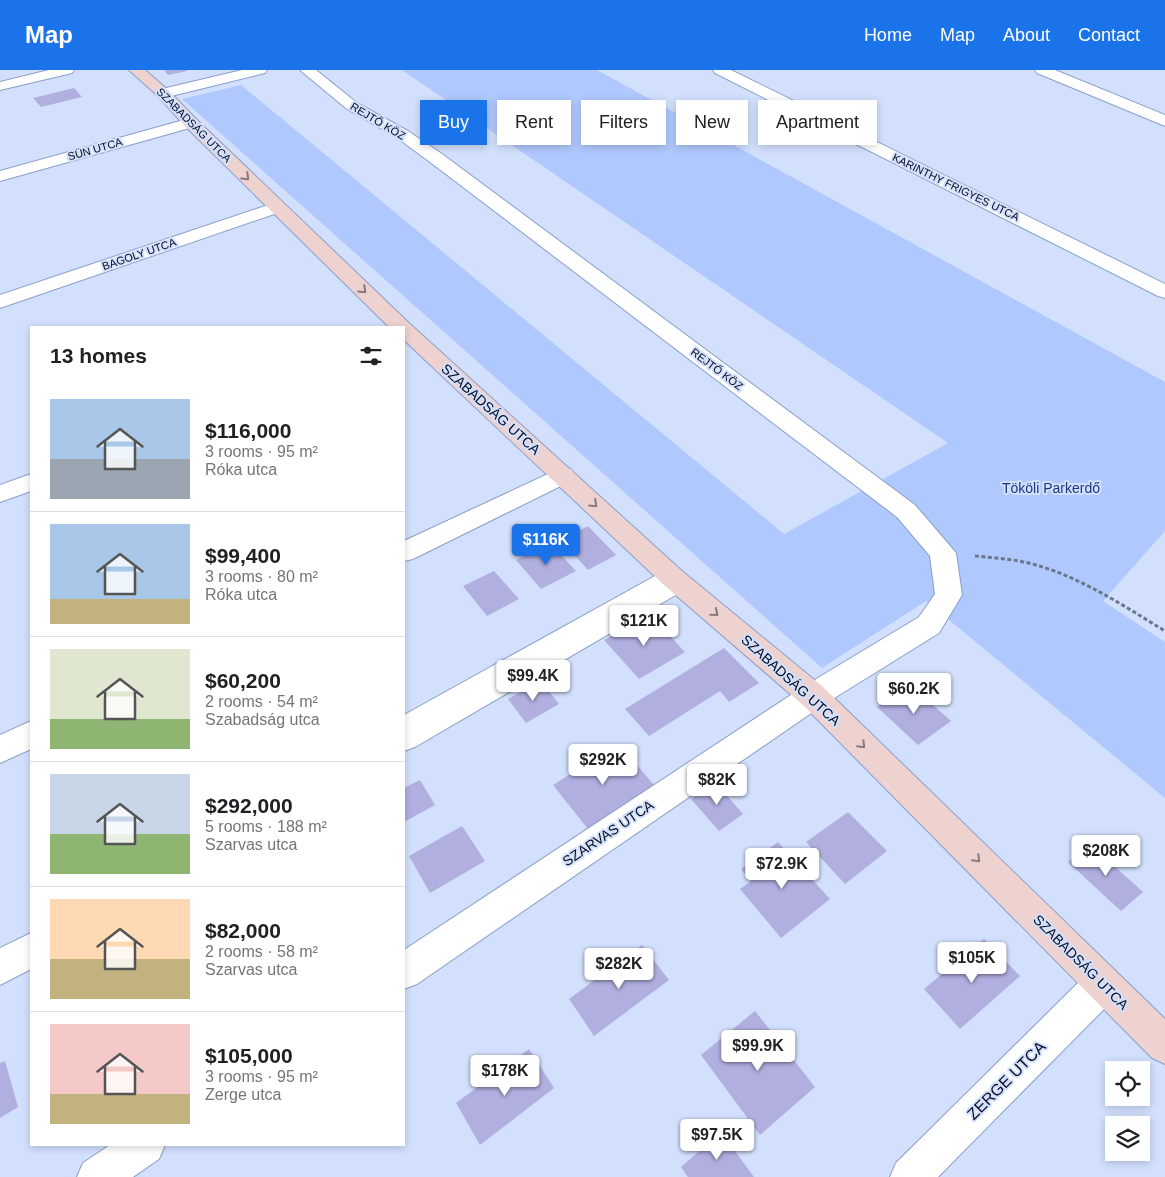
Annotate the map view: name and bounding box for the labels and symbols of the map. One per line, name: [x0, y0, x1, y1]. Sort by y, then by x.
street label: SZABADSÁG UTCA: [154, 85, 234, 165]
street label: REJTŐ KÖZ: [348, 99, 408, 142]
street label: SÜN UTCA: [66, 135, 124, 163]
street label: KARINTHY FRIGYES UTCA: [891, 151, 1022, 223]
one-way arrow: [241, 171, 250, 180]
street label: BAGOLY UTCA: [101, 236, 178, 272]
one-way arrow: [357, 284, 366, 293]
street label: REJTŐ KÖZ: [689, 345, 746, 393]
street label: SZABADSÁG UTCA: [438, 360, 544, 458]
park label: Tököli Parkerdő: [1002, 480, 1100, 496]
one-way arrow: [589, 498, 598, 507]
pin: $116K: [511, 524, 581, 566]
pin: $121K: [609, 604, 679, 647]
one-way arrow: [709, 608, 718, 617]
street label: SZABADSÁG UTCA: [738, 631, 844, 729]
pin: $99.4K: [492, 660, 574, 702]
pin: $60.2K: [873, 672, 955, 715]
one-way arrow: [856, 739, 865, 748]
pin: $292K: [568, 744, 638, 786]
pin: $82K: [687, 764, 747, 806]
street label: SZARVAS UTCA: [560, 796, 657, 869]
pin: $208K: [1071, 834, 1141, 877]
pin: $72.9K: [741, 848, 823, 890]
one-way arrow: [972, 853, 981, 862]
street label: SZABADSÁG UTCA: [1030, 911, 1132, 1013]
pin: $105K: [937, 942, 1007, 984]
pin: $282K: [584, 948, 654, 990]
pin: $99.9K: [717, 1030, 799, 1072]
street label: ZERGE UTCA: [964, 1038, 1049, 1123]
pin: $178K: [470, 1054, 540, 1097]
pin: $97.5K: [676, 1118, 758, 1161]

